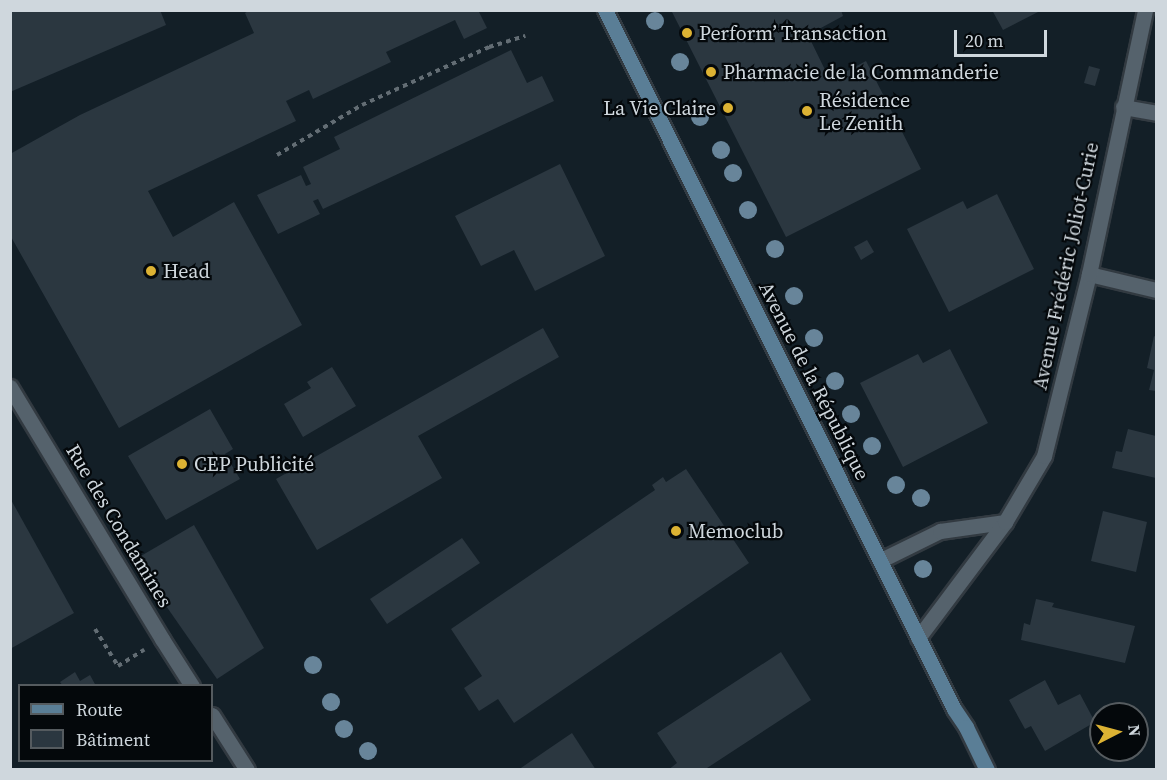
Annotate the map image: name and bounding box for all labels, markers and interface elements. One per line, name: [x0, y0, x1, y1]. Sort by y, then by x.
scale bar: [957, 18, 1050, 56]
place label: Perform’ Transaction: [699, 21, 887, 45]
marker: Perform’ Transaction: [680, 26, 694, 40]
text: 20 m: [965, 28, 1003, 53]
place label: Pharmacie de la Commanderie: [723, 60, 999, 84]
marker: Pharmacie de la Commanderie: [704, 65, 718, 79]
place label: Résidence Le Zenith: [819, 88, 910, 135]
place label: La Vie Claire: [603, 96, 716, 120]
marker: La Vie Claire: [721, 101, 735, 115]
marker: Résidence Le Zenith: [800, 104, 814, 118]
street label: Avenue Frédéric Joliot-Curie: [1028, 140, 1104, 392]
place label: Head: [163, 259, 210, 283]
marker: Head: [144, 264, 158, 278]
street label: Avenue de la République: [754, 278, 874, 484]
street label: Rue des Condamines: [61, 440, 177, 612]
place label: CEP Publicité: [194, 452, 314, 476]
marker: CEP Publicité: [175, 457, 189, 471]
place label: Memoclub: [688, 519, 783, 543]
marker: Memoclub: [669, 524, 683, 538]
legend: [18, 684, 213, 762]
text: Route: [76, 697, 123, 722]
north arrow: [1089, 702, 1149, 762]
text: N: [1123, 723, 1146, 737]
text: Bâtiment: [76, 727, 150, 752]

